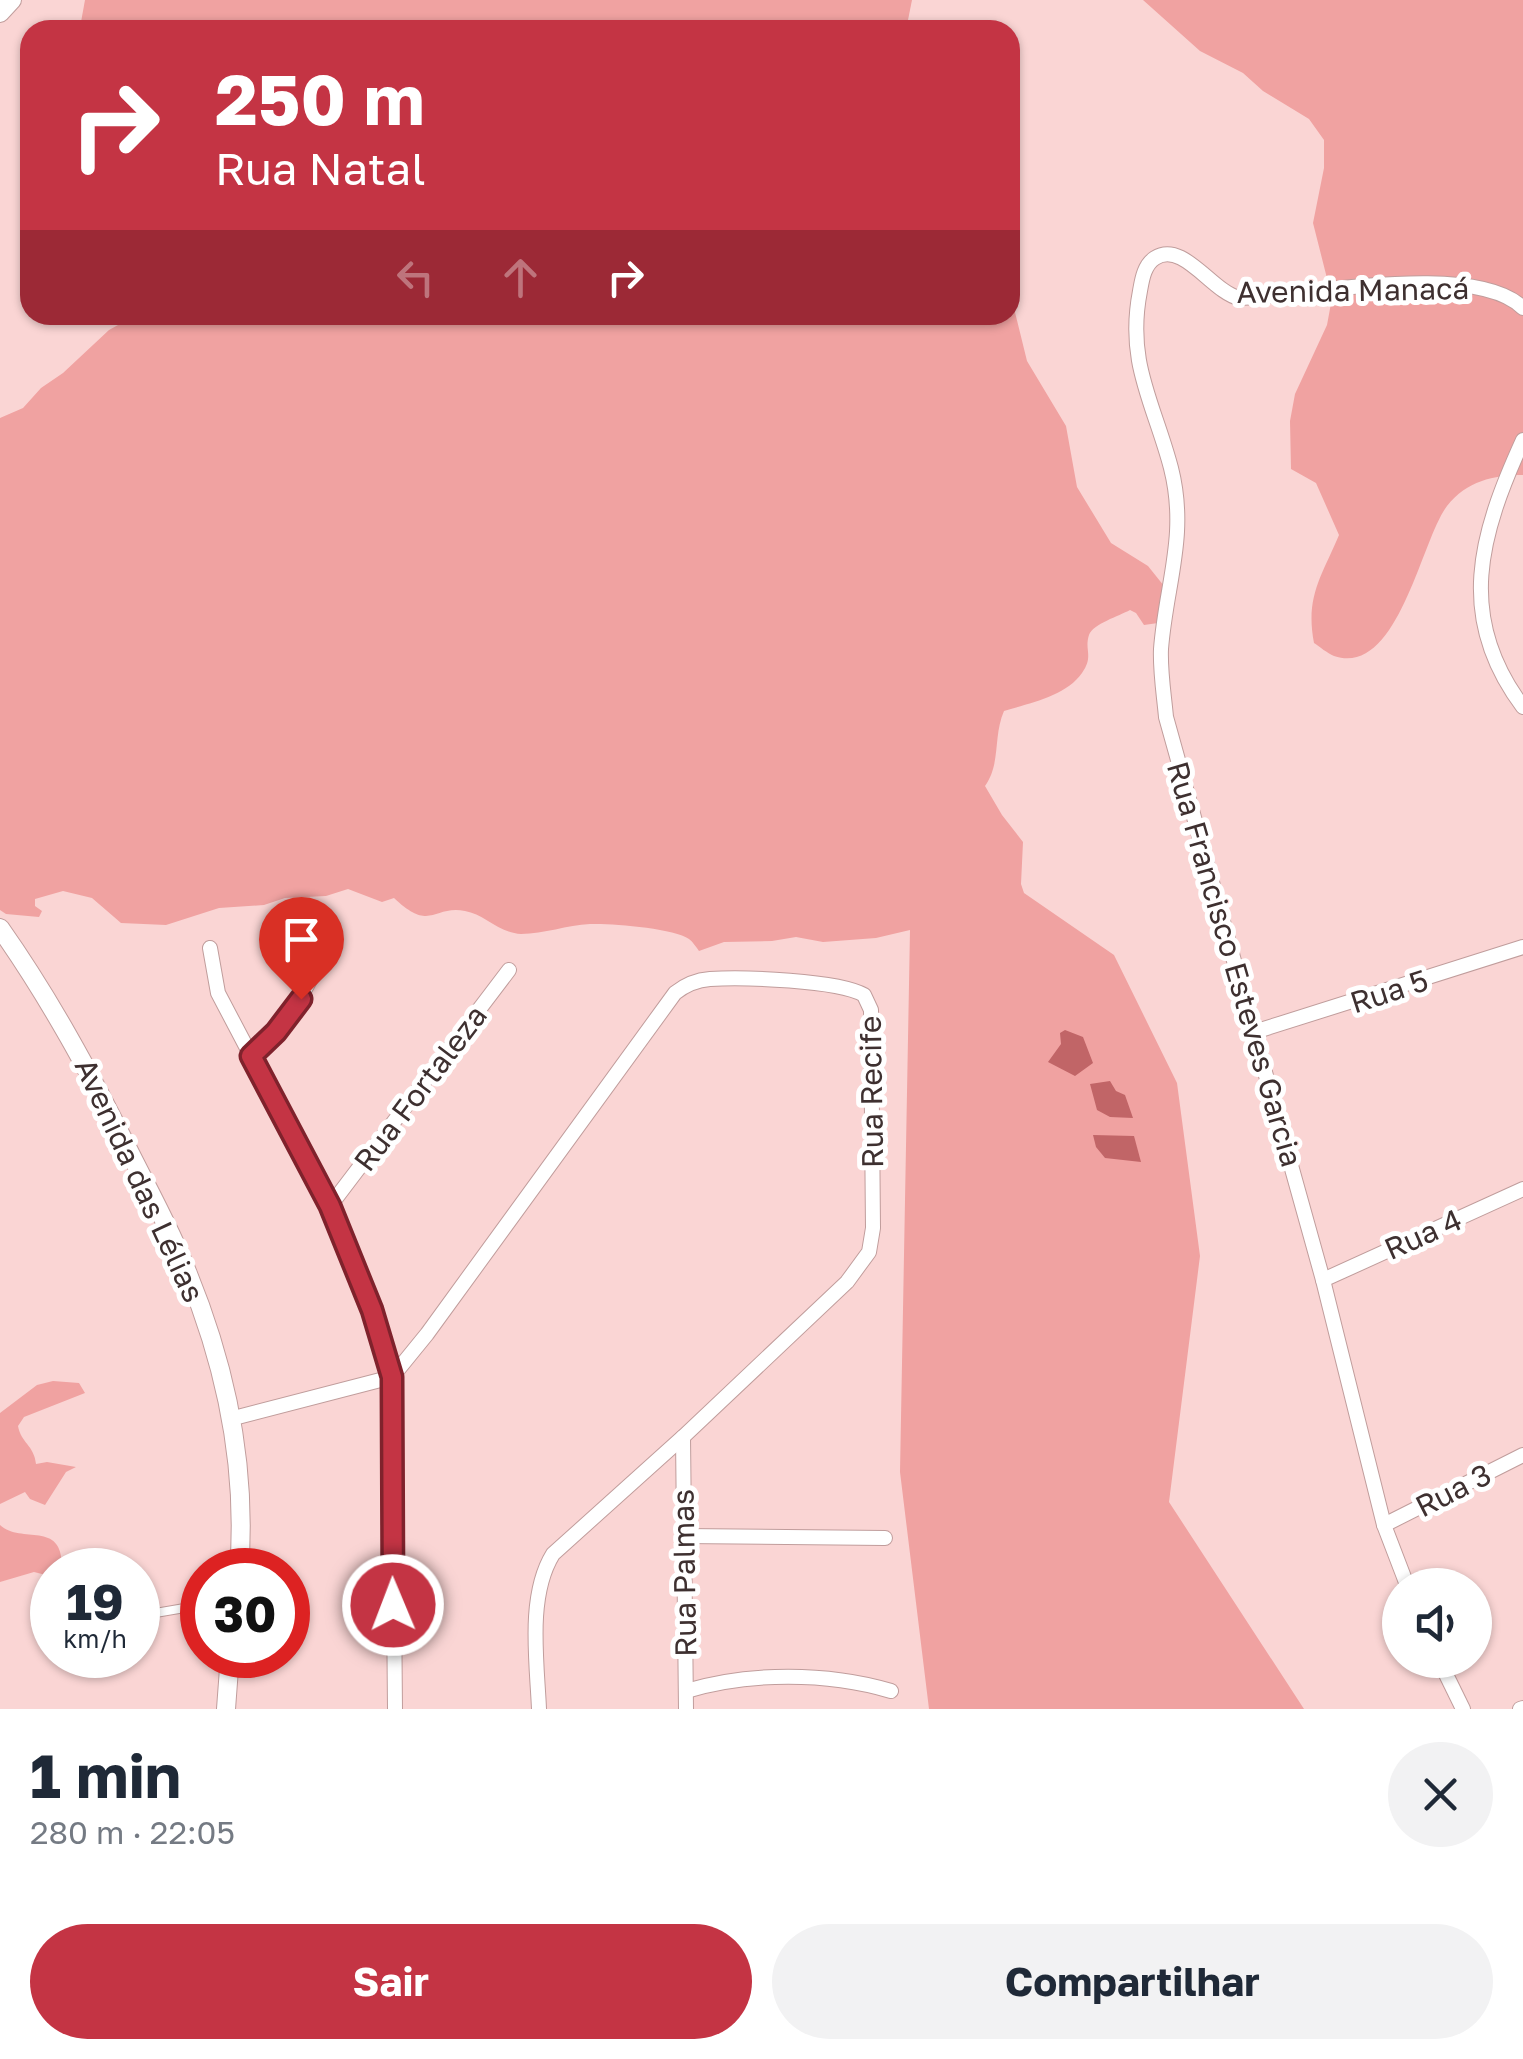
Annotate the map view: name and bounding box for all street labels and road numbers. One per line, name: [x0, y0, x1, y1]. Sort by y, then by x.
street label: Avenida Manacá: [1236, 270, 1470, 310]
street label: Rua Francisco Esteves Garcia: [1160, 757, 1310, 1171]
street label: Rua 5: [1345, 962, 1433, 1020]
street label: Rua Fortaleza: [346, 998, 494, 1178]
street label: Rua Recife: [852, 1016, 890, 1168]
street label: Avenida das Lélias: [68, 1052, 212, 1308]
street label: Rua 4: [1379, 1201, 1467, 1267]
street label: Rua 3: [1409, 1456, 1497, 1524]
street label: Rua Palmas: [665, 1489, 703, 1657]

